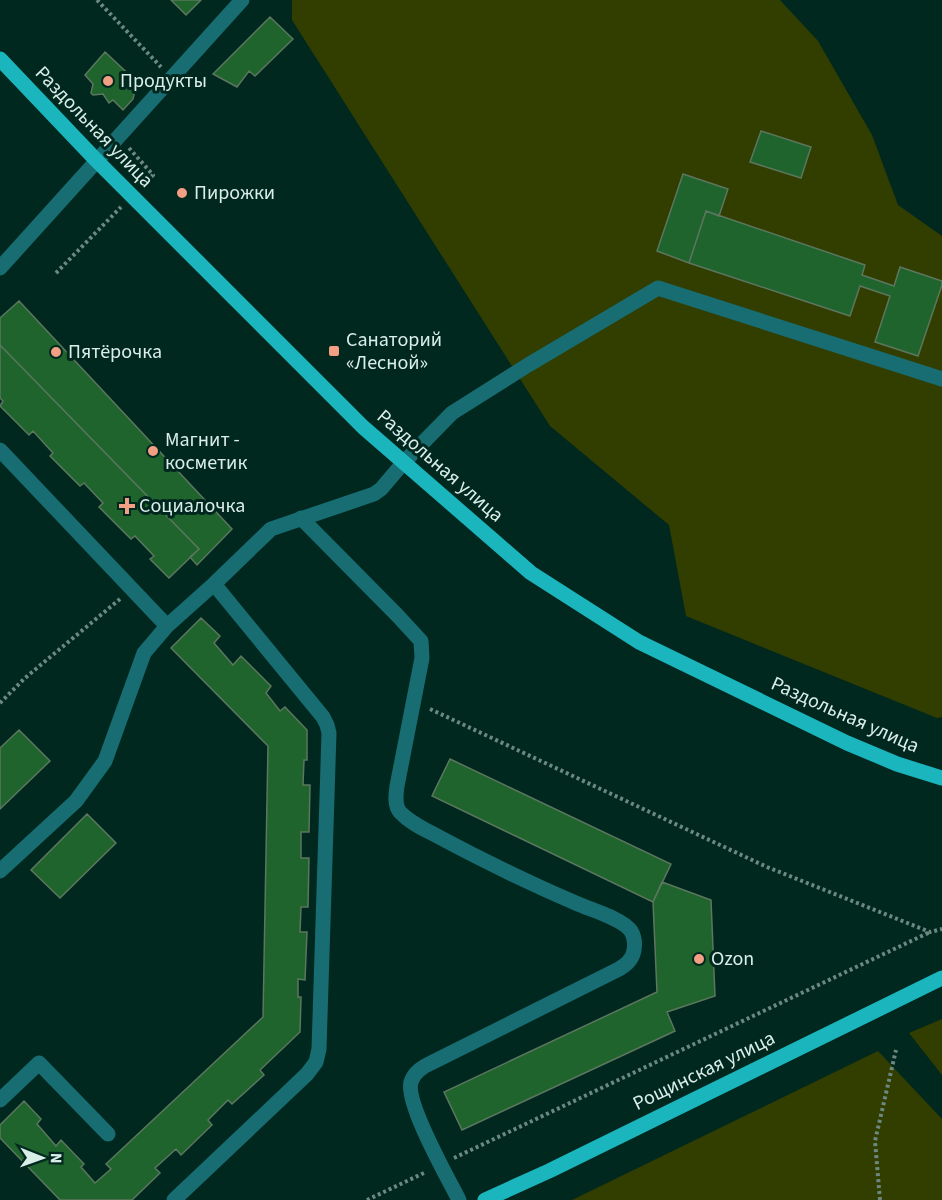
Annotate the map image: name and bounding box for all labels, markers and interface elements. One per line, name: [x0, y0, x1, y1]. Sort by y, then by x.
street label: Раздольная улица: [28, 60, 160, 194]
place label: Продукты: [120, 67, 207, 95]
marker: Продукты: [101, 74, 115, 88]
place label: Пирожки: [194, 179, 275, 207]
marker: Пирожки: [175, 186, 189, 200]
place label: Санаторий «Лесной»: [346, 326, 442, 377]
place label: Пятёрочка: [68, 338, 162, 366]
marker: Санаторий «Лесной»: [327, 344, 341, 358]
marker: Пятёрочка: [49, 345, 63, 359]
street label: Раздольная улица: [371, 403, 509, 529]
place label: Магнит - косметик: [165, 426, 247, 477]
marker: Магнит - косметик: [146, 444, 160, 458]
place label: Социалочка: [139, 492, 245, 520]
marker: Социалочка: [120, 499, 134, 513]
street label: Раздольная улица: [766, 670, 924, 760]
place label: Ozon: [711, 945, 754, 973]
marker: Ozon: [692, 952, 706, 966]
street label: Рощинская улица: [628, 1024, 780, 1118]
north arrow: [12, 1128, 72, 1188]
text: N: [45, 1153, 67, 1164]

